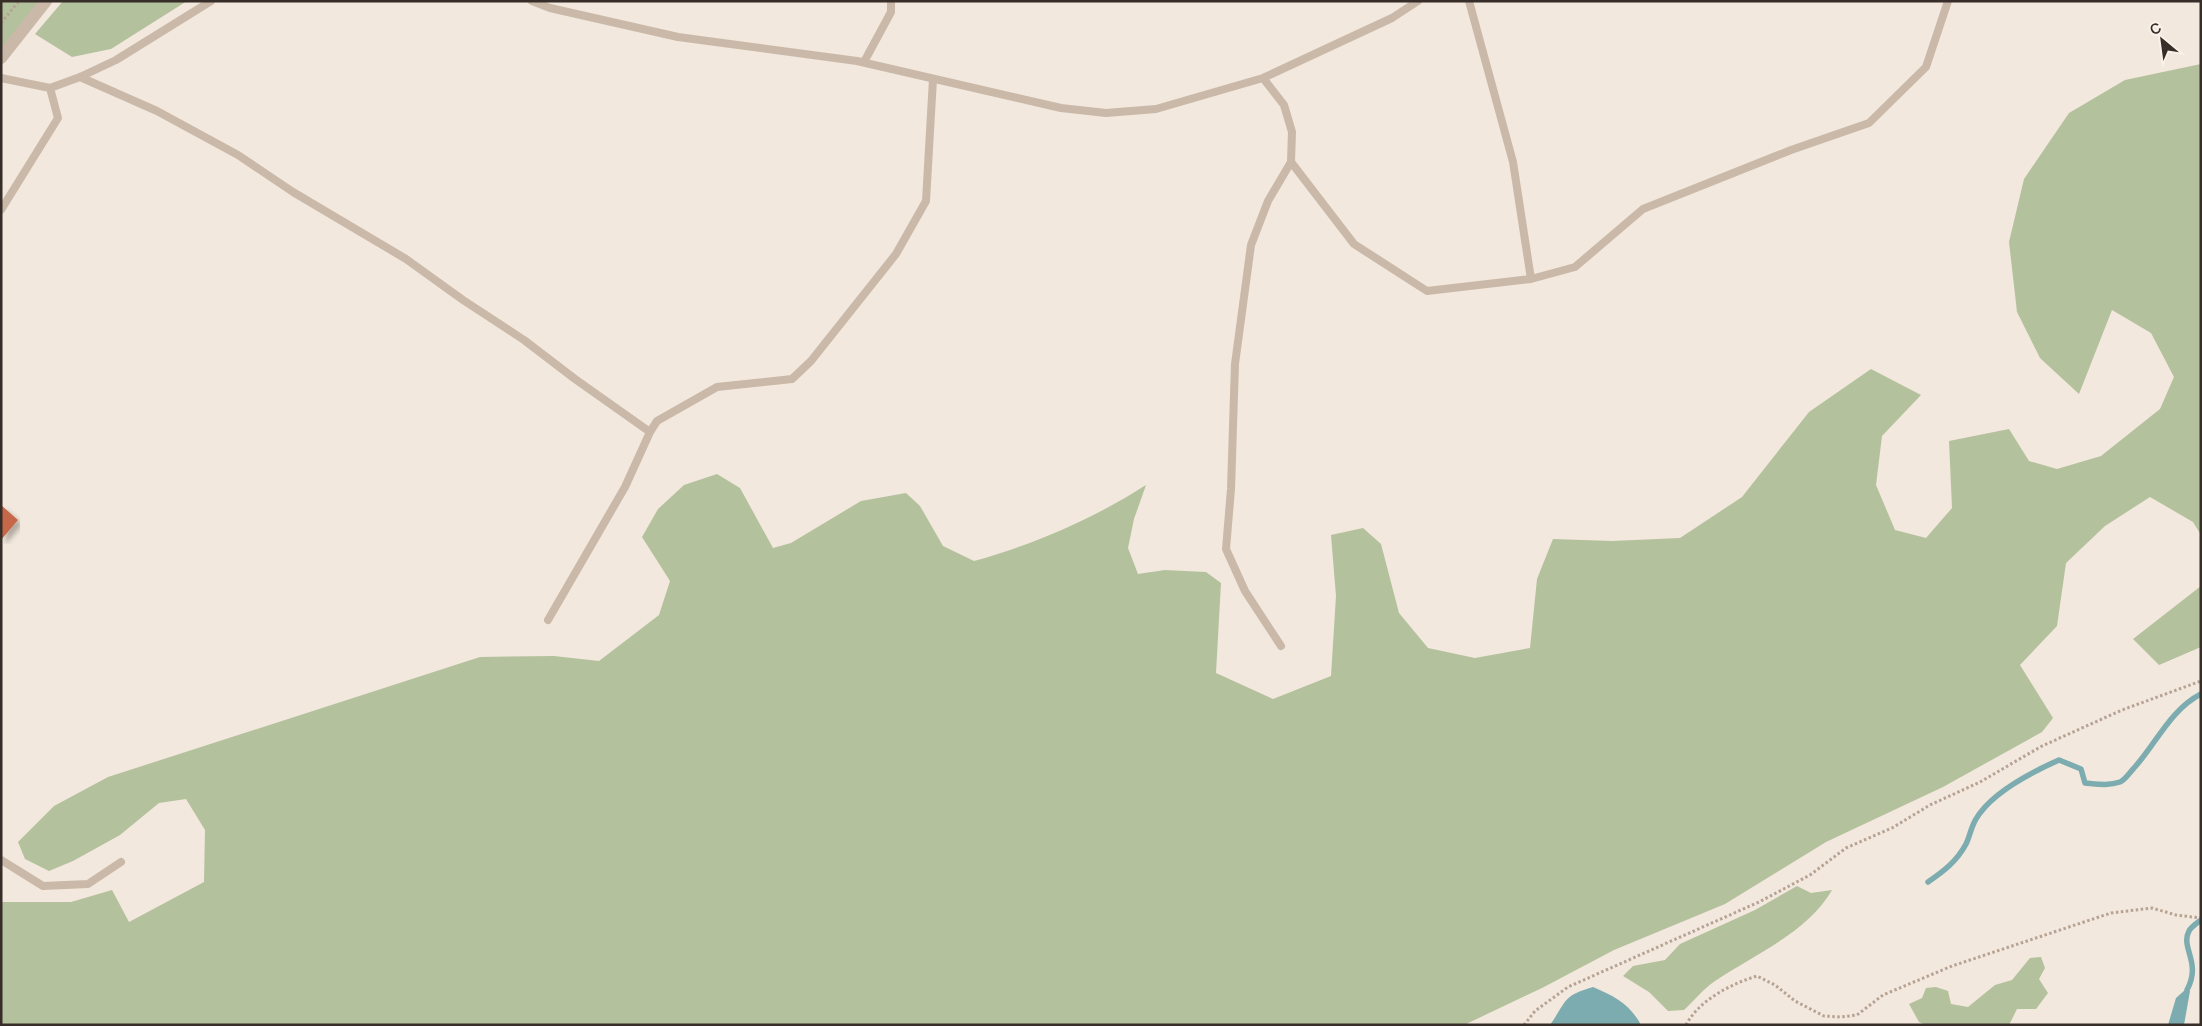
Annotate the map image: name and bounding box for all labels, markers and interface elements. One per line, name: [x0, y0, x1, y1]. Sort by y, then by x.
north arrow: [2137, 15, 2187, 65]
text: С: [2146, 17, 2165, 39]

